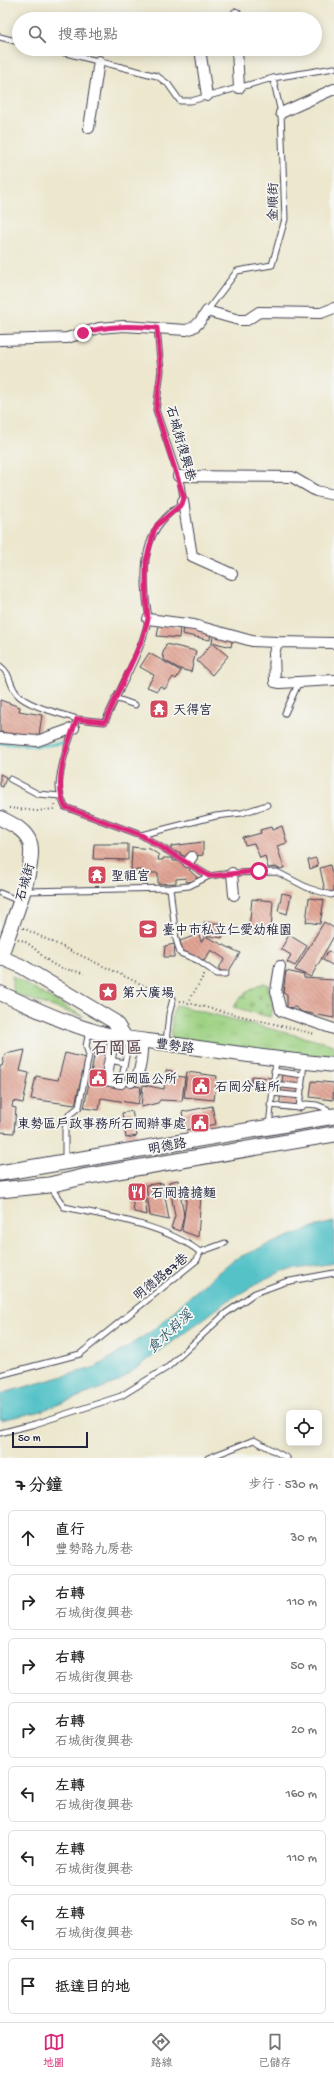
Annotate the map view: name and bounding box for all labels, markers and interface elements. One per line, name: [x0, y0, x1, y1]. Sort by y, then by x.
search box: [12, 12, 322, 56]
icon: search: [26, 23, 48, 45]
text: 搜尋地點: [58, 27, 118, 45]
street label: 金順街: [266, 182, 282, 222]
route end: [74, 324, 92, 342]
street label: 石城街復興巷: [162, 404, 199, 483]
temple icon: 天得宮: [148, 698, 170, 720]
place label: 天得宮: [173, 703, 212, 719]
street label: 石城街: [13, 862, 39, 904]
route start: [250, 862, 268, 880]
temple icon: 聖祖宮: [86, 864, 108, 886]
place label: 聖祖宮: [111, 869, 150, 885]
school or university icon: 臺中市私立仁愛幼稚園: [137, 918, 159, 940]
place label: 臺中市私立仁愛幼稚園: [162, 923, 292, 939]
place icon: 第六廣場: [97, 981, 119, 1003]
place label: 第六廣場: [122, 986, 174, 1002]
street label: 豐勢路: [154, 1035, 195, 1058]
district label: 石岡區: [92, 1039, 143, 1060]
public building icon: 石岡區公所: [87, 1067, 109, 1089]
place label: 石岡區公所: [112, 1072, 177, 1088]
public building icon: 石岡分駐所: [190, 1075, 212, 1097]
place label: 石岡分駐所: [215, 1079, 280, 1096]
public building icon: 東勢區戶政事務所石岡辦事處: [189, 1112, 211, 1134]
place label: 東勢區戶政事務所石岡辦事處: [17, 1116, 186, 1133]
street label: 明德路: [147, 1135, 188, 1158]
restaurant icon: 石岡擔擔麵: [126, 1181, 148, 1203]
place label: 石岡擔擔麵: [151, 1186, 216, 1202]
street label: 明德路87巷: [130, 1250, 192, 1305]
water label: 食水嵙溪: [144, 1306, 198, 1358]
map controls: [286, 1410, 322, 1446]
button: locate: [286, 1410, 322, 1446]
scale bar: [12, 1430, 88, 1449]
text: 50 m: [18, 1433, 40, 1445]
text: 7 分鐘: [16, 1477, 63, 1497]
text: 步行 · 530 m: [248, 1478, 318, 1493]
text: 直行: [55, 1522, 85, 1540]
icon: ahead: [17, 1527, 39, 1549]
text: 30 m: [291, 1531, 317, 1546]
text: 豐勢路九房巷: [55, 1543, 133, 1558]
text: 右轉: [55, 1586, 85, 1604]
icon: right: [17, 1591, 39, 1613]
text: 110 m: [287, 1595, 317, 1610]
text: 石城街復興巷: [55, 1607, 133, 1622]
text: 右轉: [55, 1650, 85, 1668]
icon: right: [17, 1655, 39, 1677]
text: 50 m: [290, 1659, 317, 1674]
text: 石城街復興巷: [55, 1671, 133, 1686]
text: 右轉: [55, 1714, 85, 1732]
icon: right: [17, 1719, 39, 1741]
text: 20 m: [291, 1723, 317, 1738]
text: 石城街復興巷: [55, 1735, 133, 1750]
text: 左轉: [55, 1778, 85, 1796]
icon: left: [17, 1783, 39, 1805]
text: 160 m: [285, 1787, 317, 1802]
text: 石城街復興巷: [55, 1799, 133, 1814]
text: 左轉: [55, 1842, 85, 1860]
icon: left: [17, 1847, 39, 1869]
text: 110 m: [287, 1851, 317, 1866]
text: 石城街復興巷: [55, 1863, 133, 1878]
text: 左轉: [55, 1906, 85, 1924]
icon: left: [17, 1911, 39, 1933]
text: 50 m: [290, 1915, 317, 1930]
text: 石城街復興巷: [55, 1927, 133, 1942]
icon: arrive: [17, 1975, 39, 1997]
text: 抵達目的地: [55, 1979, 130, 1997]
tab: 地圖: [43, 2031, 65, 2070]
tab: 路線: [150, 2031, 172, 2070]
tab: 已儲存: [258, 2031, 291, 2070]

